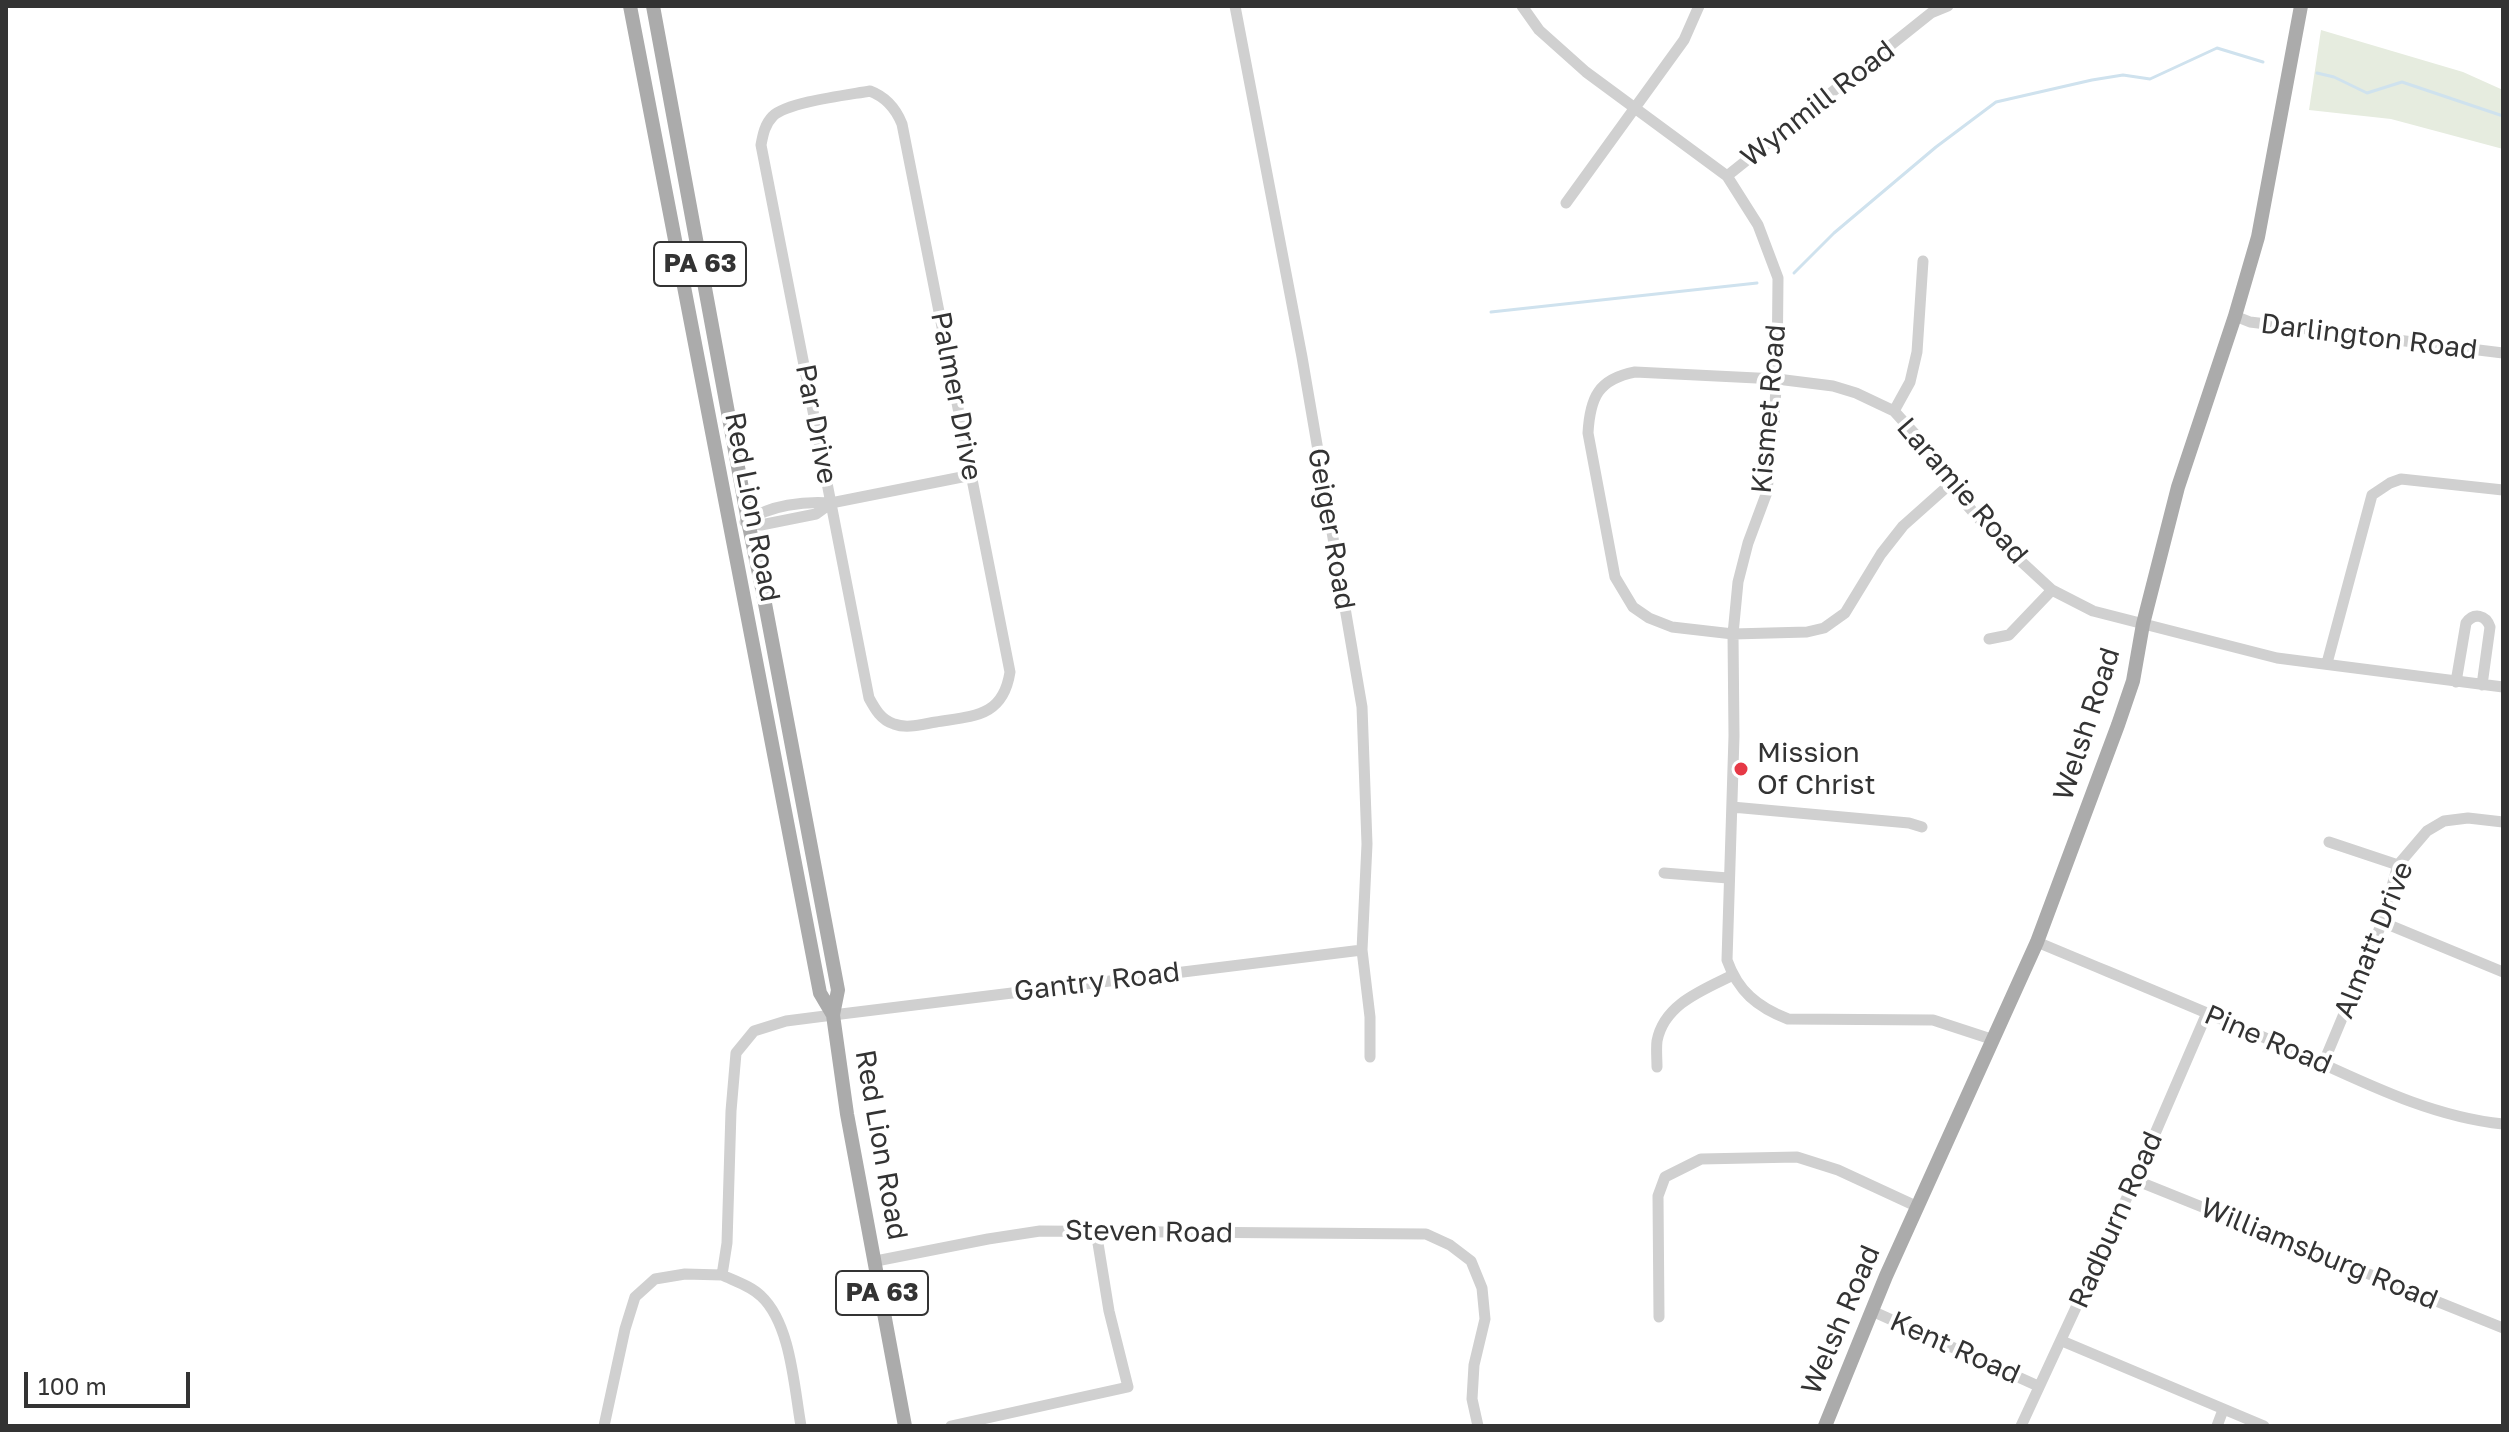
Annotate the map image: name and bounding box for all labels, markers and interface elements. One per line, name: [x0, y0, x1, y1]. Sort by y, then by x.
street label: Wynmill Road: [1735, 34, 1901, 174]
road number: PA 63: [654, 242, 746, 286]
street label: Darlington Road: [2259, 307, 2479, 367]
street label: Palmer Drive: [923, 309, 989, 483]
street label: Kismet Road: [1745, 323, 1793, 495]
street label: Par Drive: [788, 361, 844, 487]
street label: Red Lion Road: [717, 409, 787, 605]
street label: Laramie Road: [1889, 411, 2035, 571]
street label: Geiger Road: [1300, 446, 1362, 612]
street label: Welsh Road: [2047, 643, 2127, 805]
place label: Mission Of Christ: [1757, 736, 1876, 802]
marker: Mission Of Christ: [1732, 760, 1750, 778]
street label: Almatt Drive: [2327, 857, 2421, 1023]
street label: Gantry Road: [1012, 955, 1182, 1009]
street label: Pine Road: [2199, 998, 2337, 1082]
street label: Red Lion Road: [848, 1047, 914, 1243]
street label: Radburn Road: [2062, 1127, 2170, 1313]
street label: Williamsburg Road: [2195, 1191, 2443, 1317]
street label: Steven Road: [1065, 1214, 1233, 1250]
street label: Welsh Road: [1795, 1240, 1887, 1400]
road number: PA 63: [836, 1271, 928, 1315]
street label: Kent Road: [1885, 1304, 2025, 1392]
scale bar: [28, 1356, 194, 1406]
text: 100 m: [38, 1371, 107, 1400]

